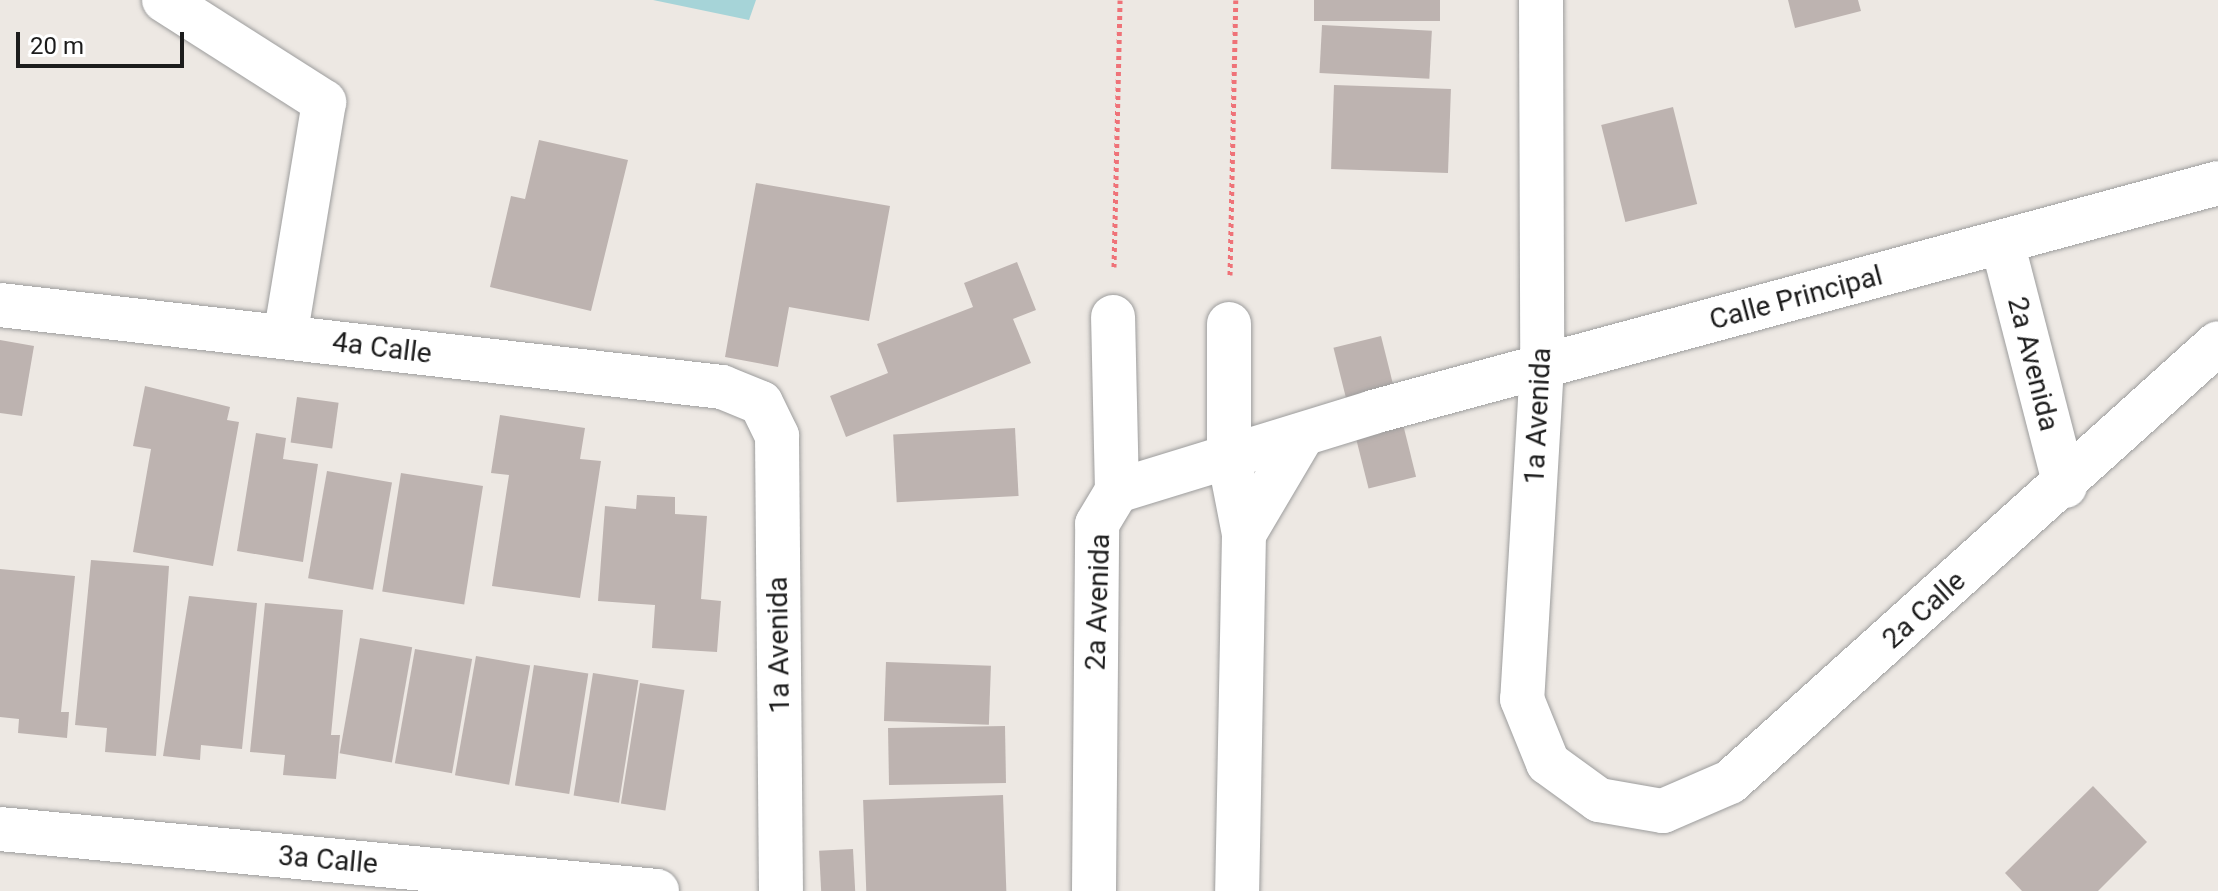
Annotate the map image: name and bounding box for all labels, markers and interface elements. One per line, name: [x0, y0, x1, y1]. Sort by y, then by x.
scale bar: [20, 16, 188, 66]
text: 20 m: [30, 32, 84, 60]
street label: Calle Principal: [1706, 259, 1886, 337]
street label: 2a Avenida: [2000, 293, 2066, 435]
street label: 4a Calle: [330, 325, 434, 371]
street label: 1a Avenida: [1518, 347, 1558, 485]
street label: 2a Avenida: [1079, 533, 1117, 671]
street label: 2a Calle: [1876, 564, 1972, 656]
street label: 1a Avenida: [761, 576, 797, 714]
street label: 3a Calle: [277, 839, 379, 881]

